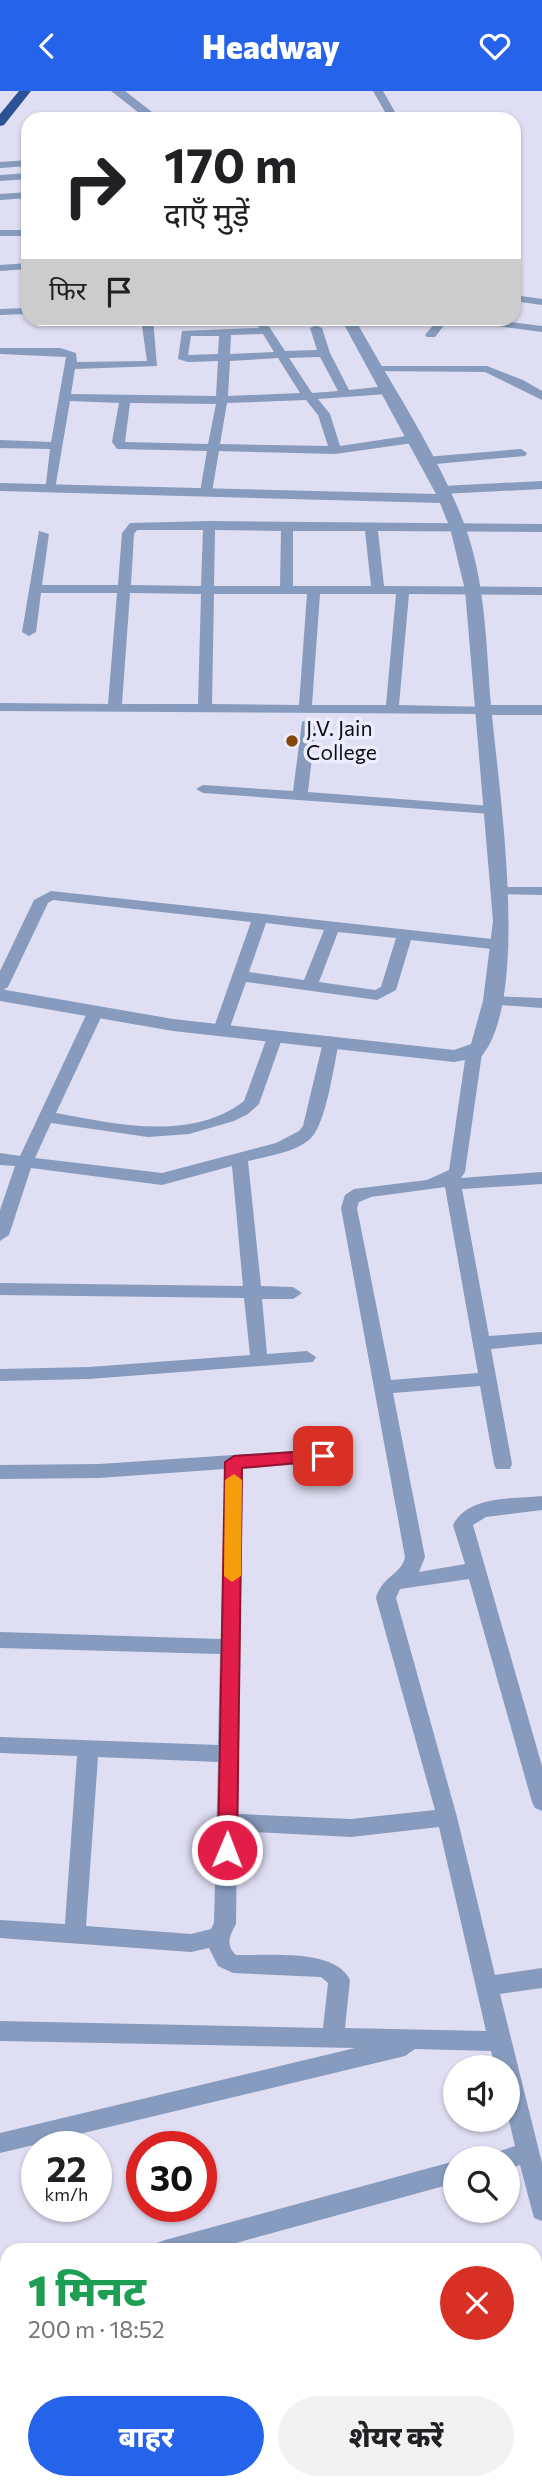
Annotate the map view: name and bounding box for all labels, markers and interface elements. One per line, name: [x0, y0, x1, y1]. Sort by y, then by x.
text: Headway: [202, 26, 340, 66]
icon: back: [28, 27, 66, 65]
icon: heart: [476, 27, 514, 65]
text: 170 m: [164, 133, 297, 193]
icon: right: [49, 140, 140, 231]
text: दाएँ मुड़ें: [164, 193, 249, 233]
icon: arrive: [100, 273, 138, 311]
text: फिर: [49, 274, 86, 305]
place label: J.V. Jain College: [306, 715, 377, 764]
marker: J.V. Jain College: [284, 733, 300, 749]
pin: [293, 1426, 353, 1486]
icon: arrive: [304, 1437, 342, 1475]
position arrow: [190, 1813, 264, 1887]
map controls: [443, 2055, 520, 2223]
button: sound: [443, 2055, 520, 2132]
speed limit sign: 30: [126, 2131, 217, 2222]
text: 22: [47, 2146, 86, 2189]
button: search: [443, 2146, 520, 2223]
text: km/h: [45, 2183, 88, 2205]
text: 1 मिनट: [28, 2263, 146, 2315]
button: close: [440, 2266, 514, 2340]
text: 200 m · 18:52: [28, 2315, 165, 2343]
button: बाहर: [28, 2396, 264, 2476]
button: शेयर करें: [278, 2396, 514, 2476]

